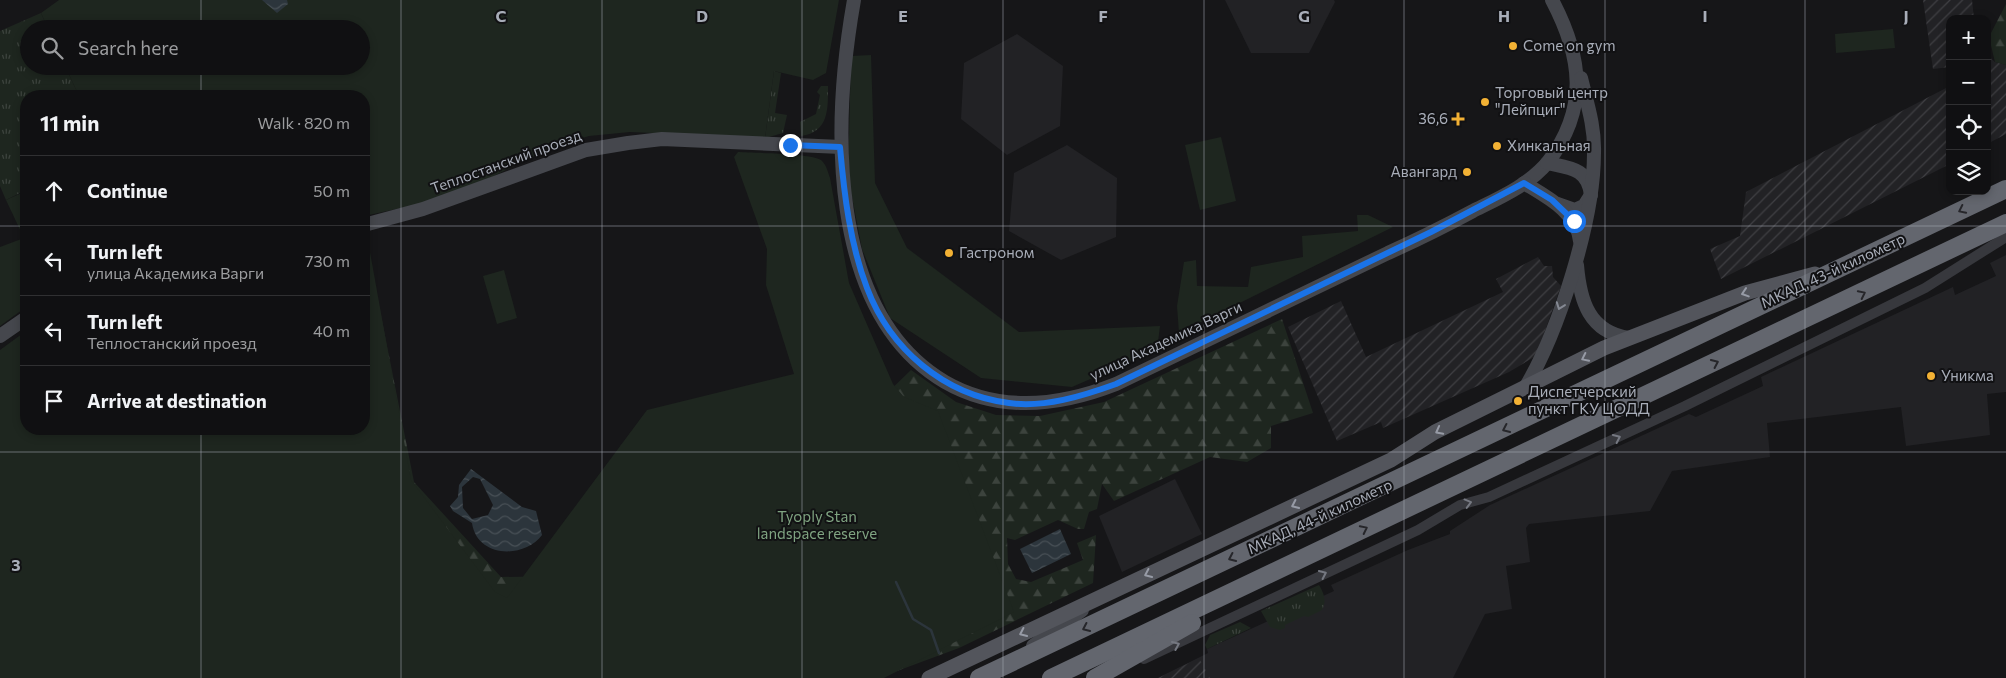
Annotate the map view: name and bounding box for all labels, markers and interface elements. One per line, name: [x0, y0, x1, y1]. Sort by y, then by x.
text: C: [496, 6, 507, 25]
text: D: [696, 6, 708, 25]
text: E: [898, 6, 908, 25]
text: F: [1098, 6, 1108, 25]
text: G: [1298, 6, 1310, 25]
text: H: [1498, 6, 1510, 25]
text: I: [1702, 6, 1708, 25]
text: J: [1903, 6, 1909, 25]
map controls: [1946, 15, 1991, 195]
button: +: [1946, 15, 1991, 60]
search box: [20, 20, 370, 75]
icon: search: [38, 34, 66, 62]
text: Search here: [78, 36, 178, 59]
place label: Come on gym: [1523, 36, 1616, 54]
marker: Come on gym: [1507, 40, 1519, 52]
button: −: [1946, 60, 1991, 105]
place label: Торговый центр "Лейпциг": [1495, 83, 1608, 118]
marker: Торговый центр "Лейпциг": [1479, 96, 1491, 108]
button: locate: [1946, 105, 1991, 150]
place label: 36,6: [1418, 109, 1448, 127]
text: 11 min: [40, 110, 99, 135]
text: Walk · 820 m: [258, 113, 350, 132]
marker: 36,6: [1452, 113, 1464, 125]
street label: Теплостанский проезд: [428, 125, 584, 197]
route end: [779, 134, 802, 157]
place label: Хинкальная: [1507, 136, 1591, 154]
marker: Хинкальная: [1491, 140, 1503, 152]
button: layers: [1946, 150, 1991, 195]
place label: Авангард: [1390, 162, 1457, 180]
marker: Авангард: [1461, 166, 1473, 178]
icon: ahead: [40, 177, 68, 205]
text: Continue: [87, 179, 167, 202]
text: 50 m: [313, 181, 350, 200]
one-way arrow: [1958, 204, 1967, 214]
route start: [1563, 210, 1586, 233]
street label: МКАД, 43-й километр: [1758, 229, 1907, 311]
text: Turn left: [87, 240, 162, 263]
place label: Гастроном: [959, 243, 1034, 261]
icon: left: [40, 247, 68, 275]
marker: Гастроном: [943, 247, 955, 259]
text: 730 m: [305, 251, 350, 270]
text: улица Академика Варги: [87, 263, 264, 282]
one-way arrow: [1742, 288, 1750, 298]
one-way arrow: [1857, 289, 1866, 300]
street label: улица Академика Варги: [1086, 297, 1245, 383]
one-way arrow: [1556, 301, 1567, 310]
text: Turn left: [87, 310, 162, 333]
icon: left: [40, 317, 68, 345]
text: 40 m: [313, 321, 350, 340]
text: Теплостанский проезд: [87, 333, 257, 352]
one-way arrow: [1581, 352, 1590, 362]
one-way arrow: [1710, 359, 1719, 369]
place label: Уникма: [1941, 366, 1994, 384]
marker: Уникма: [1925, 370, 1937, 382]
place label: Диспетчерский пункт ГКУ ЦОДД: [1528, 382, 1650, 417]
icon: arrive: [40, 387, 68, 415]
text: Arrive at destination: [87, 389, 267, 412]
marker: Диспетчерский пункт ГКУ ЦОДД: [1512, 395, 1524, 407]
one-way arrow: [1502, 423, 1511, 433]
one-way arrow: [1436, 425, 1445, 435]
one-way arrow: [1612, 433, 1621, 444]
street label: МКАД, 44-й километр: [1245, 475, 1395, 557]
one-way arrow: [1464, 498, 1473, 509]
one-way arrow: [1291, 499, 1300, 509]
park label: Tyoply Stan landspace reserve: [757, 507, 877, 542]
one-way arrow: [1359, 525, 1368, 535]
one-way arrow: [1229, 552, 1238, 562]
text: 3: [11, 555, 21, 574]
one-way arrow: [1144, 568, 1153, 579]
one-way arrow: [1318, 570, 1327, 581]
one-way arrow: [1082, 622, 1091, 632]
one-way arrow: [1019, 627, 1028, 638]
one-way arrow: [1171, 641, 1180, 651]

